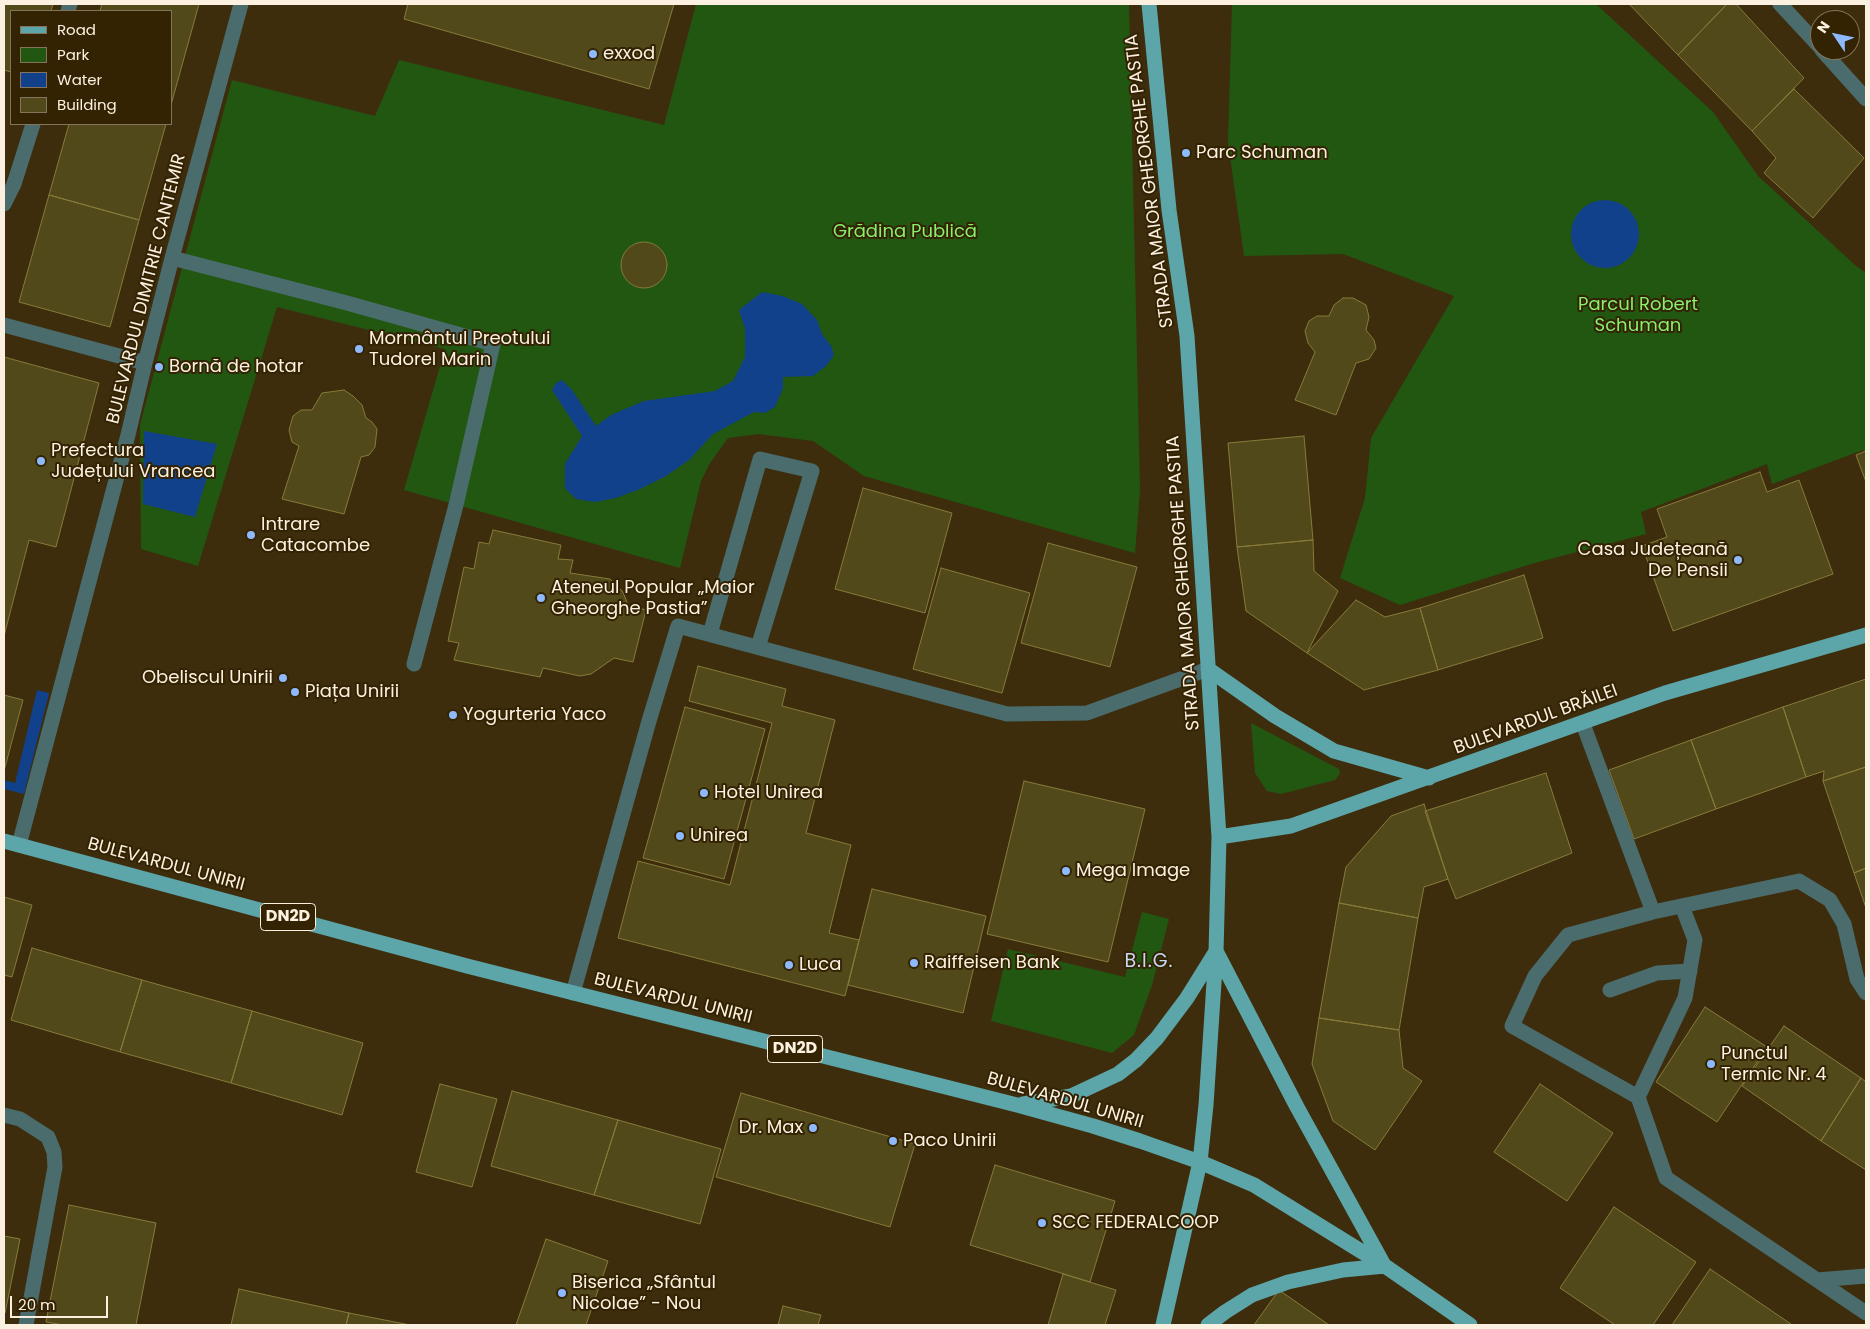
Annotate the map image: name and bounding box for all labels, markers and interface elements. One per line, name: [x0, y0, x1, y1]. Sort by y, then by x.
legend: [10, 10, 172, 125]
north arrow: [1810, 10, 1860, 60]
text: N: [1812, 17, 1835, 37]
text: Road: [57, 19, 96, 40]
street label: STRADA MAIOR GHEORGHE PASTIA: [1121, 33, 1179, 329]
place label: exxod: [603, 43, 655, 65]
text: Park: [57, 44, 89, 65]
marker: exxod: [587, 48, 599, 60]
text: Water: [57, 69, 102, 90]
text: Building: [57, 94, 117, 115]
place label: Parc Schuman: [1196, 142, 1328, 164]
marker: Parc Schuman: [1180, 147, 1192, 159]
street label: BULEVARDUL DIMITRIE CANTEMIR: [103, 152, 191, 426]
park label: Grădina Publică: [833, 221, 977, 243]
park label: Parcul Robert Schuman: [1578, 294, 1698, 336]
place label: Mormântul Preotului Tudorel Marin: [369, 328, 551, 370]
marker: Mormântul Preotului Tudorel Marin: [353, 343, 365, 355]
place label: Bornă de hotar: [169, 356, 303, 378]
marker: Bornă de hotar: [153, 361, 165, 373]
street label: STRADA MAIOR GHEORGHE PASTIA: [1163, 435, 1205, 731]
place label: Prefectura Județului Vrancea: [51, 440, 215, 482]
marker: Prefectura Județului Vrancea: [35, 455, 47, 467]
place label: Intrare Catacombe: [261, 514, 370, 556]
marker: Intrare Catacombe: [245, 529, 257, 541]
place label: Casa Județeană De Pensii: [1578, 539, 1728, 582]
marker: Casa Județeană De Pensii: [1732, 554, 1744, 566]
place label: Ateneul Popular „Maior Gheorghe Pastia”: [551, 577, 755, 620]
marker: Ateneul Popular „Maior Gheorghe Pastia”: [535, 592, 547, 604]
place label: Obeliscul Unirii: [142, 667, 273, 689]
marker: Obeliscul Unirii: [277, 672, 289, 684]
street label: BULEVARDUL BRĂILEI: [1451, 680, 1621, 760]
place label: Piața Unirii: [305, 681, 399, 703]
marker: Piața Unirii: [289, 686, 301, 698]
place label: Yogurteria Yaco: [463, 704, 606, 726]
marker: Yogurteria Yaco: [447, 709, 459, 721]
place label: Hotel Unirea: [714, 782, 823, 804]
marker: Hotel Unirea: [698, 787, 710, 799]
place label: Unirea: [690, 825, 748, 847]
marker: Unirea: [674, 830, 686, 842]
street label: BULEVARDUL UNIRII: [85, 834, 247, 896]
place label: Mega Image: [1076, 860, 1190, 882]
marker: Mega Image: [1060, 865, 1072, 877]
road number: DN2D: [260, 904, 316, 930]
district label: B.I.G.: [1124, 951, 1174, 973]
place label: Raiffeisen Bank: [924, 952, 1060, 974]
place label: Luca: [799, 954, 841, 976]
marker: Raiffeisen Bank: [908, 957, 920, 969]
marker: Luca: [783, 959, 795, 971]
street label: BULEVARDUL UNIRII: [592, 969, 754, 1029]
road number: DN2D: [768, 1036, 822, 1062]
place label: Punctul Termic Nr. 4: [1721, 1043, 1827, 1086]
marker: Punctul Termic Nr. 4: [1705, 1058, 1717, 1070]
street label: BULEVARDUL UNIRII: [984, 1068, 1146, 1134]
place label: Dr. Max: [739, 1117, 803, 1139]
marker: Dr. Max: [807, 1122, 819, 1134]
place label: Paco Unirii: [903, 1130, 997, 1152]
marker: Paco Unirii: [887, 1135, 899, 1147]
place label: SCC FEDERALCOOP: [1052, 1212, 1219, 1234]
marker: SCC FEDERALCOOP: [1036, 1217, 1048, 1229]
place label: Biserica „Sfântul Nicolae” - Nou: [572, 1272, 716, 1315]
scale bar: [12, 1286, 110, 1318]
marker: Biserica „Sfântul Nicolae” - Nou: [556, 1287, 568, 1299]
text: 20 m: [18, 1294, 56, 1315]

